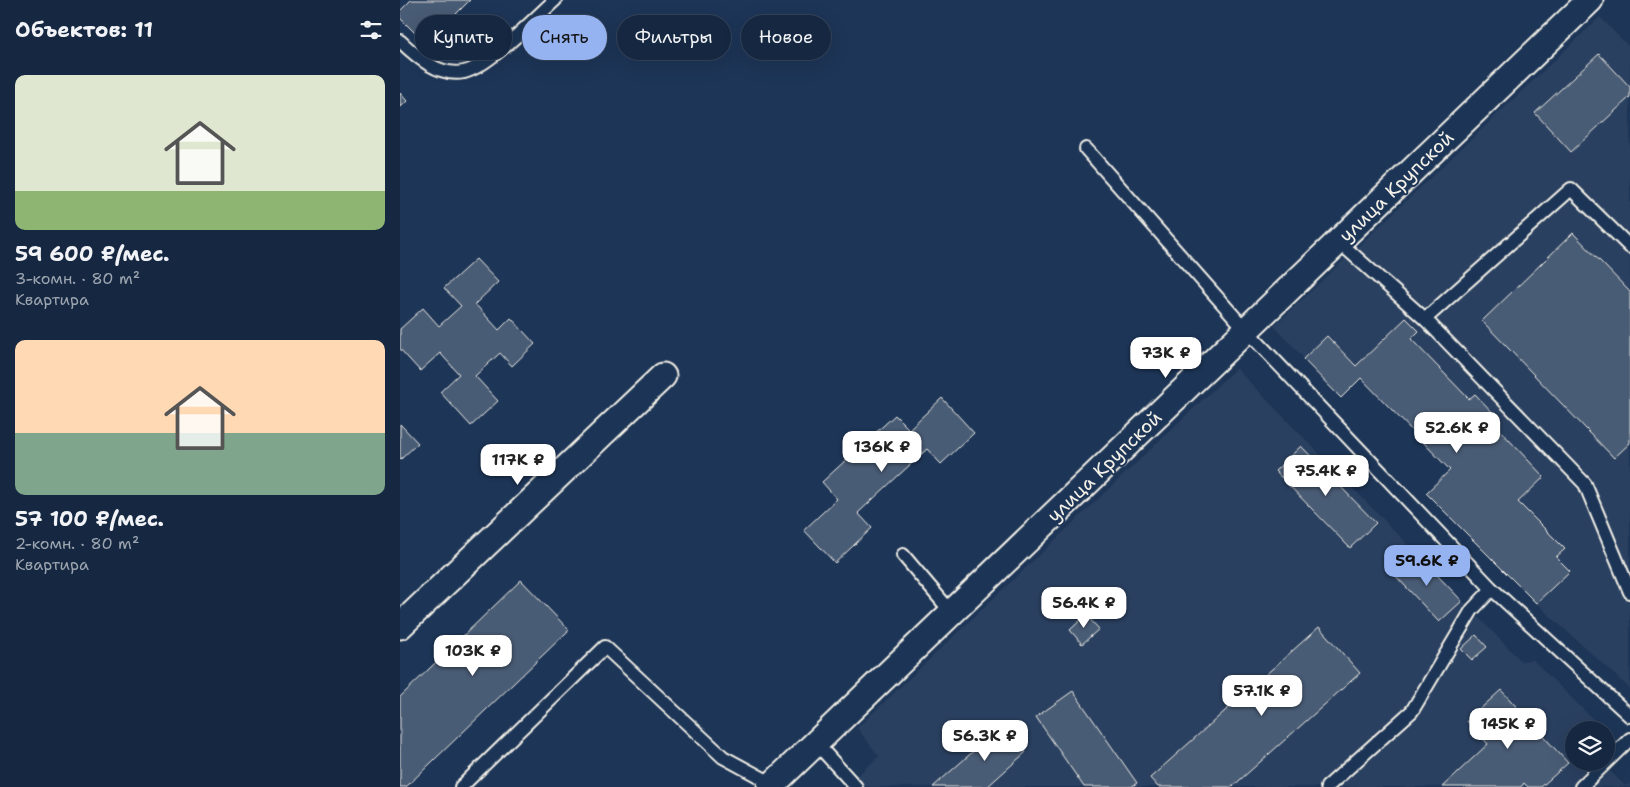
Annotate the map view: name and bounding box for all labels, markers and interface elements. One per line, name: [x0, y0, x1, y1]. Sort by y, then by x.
chip: Купить: [415, 15, 512, 60]
chip: Снять: [522, 15, 607, 60]
chip: Фильтры: [617, 15, 731, 60]
chip: Новое: [741, 15, 831, 60]
text: Объектов: 11: [15, 16, 153, 44]
icon: filters: [357, 16, 385, 44]
icon: home: [155, 108, 245, 198]
street label: улица Крупской: [1334, 125, 1459, 248]
text: 59 600 ₽/мес.: [15, 240, 170, 268]
text: 3-комн. · 80 m²: [15, 268, 140, 289]
text: Квартира: [15, 289, 89, 310]
pin: 73K ₽: [1131, 336, 1201, 379]
text: 73K ₽: [1141, 342, 1191, 363]
icon: home: [155, 373, 245, 463]
street label: улица Крупской: [1042, 405, 1167, 528]
pin: 52.6K ₽: [1411, 412, 1503, 454]
text: 52.6K ₽: [1425, 417, 1489, 438]
pin: 136K ₽: [841, 430, 923, 473]
text: 136K ₽: [854, 436, 911, 457]
pin: 117K ₽: [477, 444, 559, 486]
text: 117K ₽: [492, 449, 544, 470]
pin: 75.4K ₽: [1280, 454, 1372, 497]
text: 75.4K ₽: [1295, 460, 1357, 481]
text: 57 100 ₽/мес.: [15, 505, 164, 533]
text: 2-комн. · 80 m²: [15, 533, 139, 554]
pin: 59.6K ₽: [1381, 544, 1473, 587]
text: 59.6K ₽: [1395, 550, 1459, 571]
text: Квартира: [15, 554, 89, 575]
pin: 56.4K ₽: [1038, 586, 1130, 629]
text: 56.4K ₽: [1052, 592, 1116, 613]
pin: 103K ₽: [432, 634, 514, 677]
text: 103K ₽: [445, 640, 501, 661]
pin: 57.1K ₽: [1216, 674, 1308, 717]
text: 57.1K ₽: [1233, 680, 1291, 701]
pin: 145K ₽: [1467, 708, 1549, 750]
text: 145K ₽: [1480, 713, 1536, 734]
pin: 56.3K ₽: [939, 720, 1031, 762]
map controls: [1565, 721, 1615, 771]
button: layers: [1565, 721, 1615, 771]
text: 56.3K ₽: [953, 725, 1017, 746]

